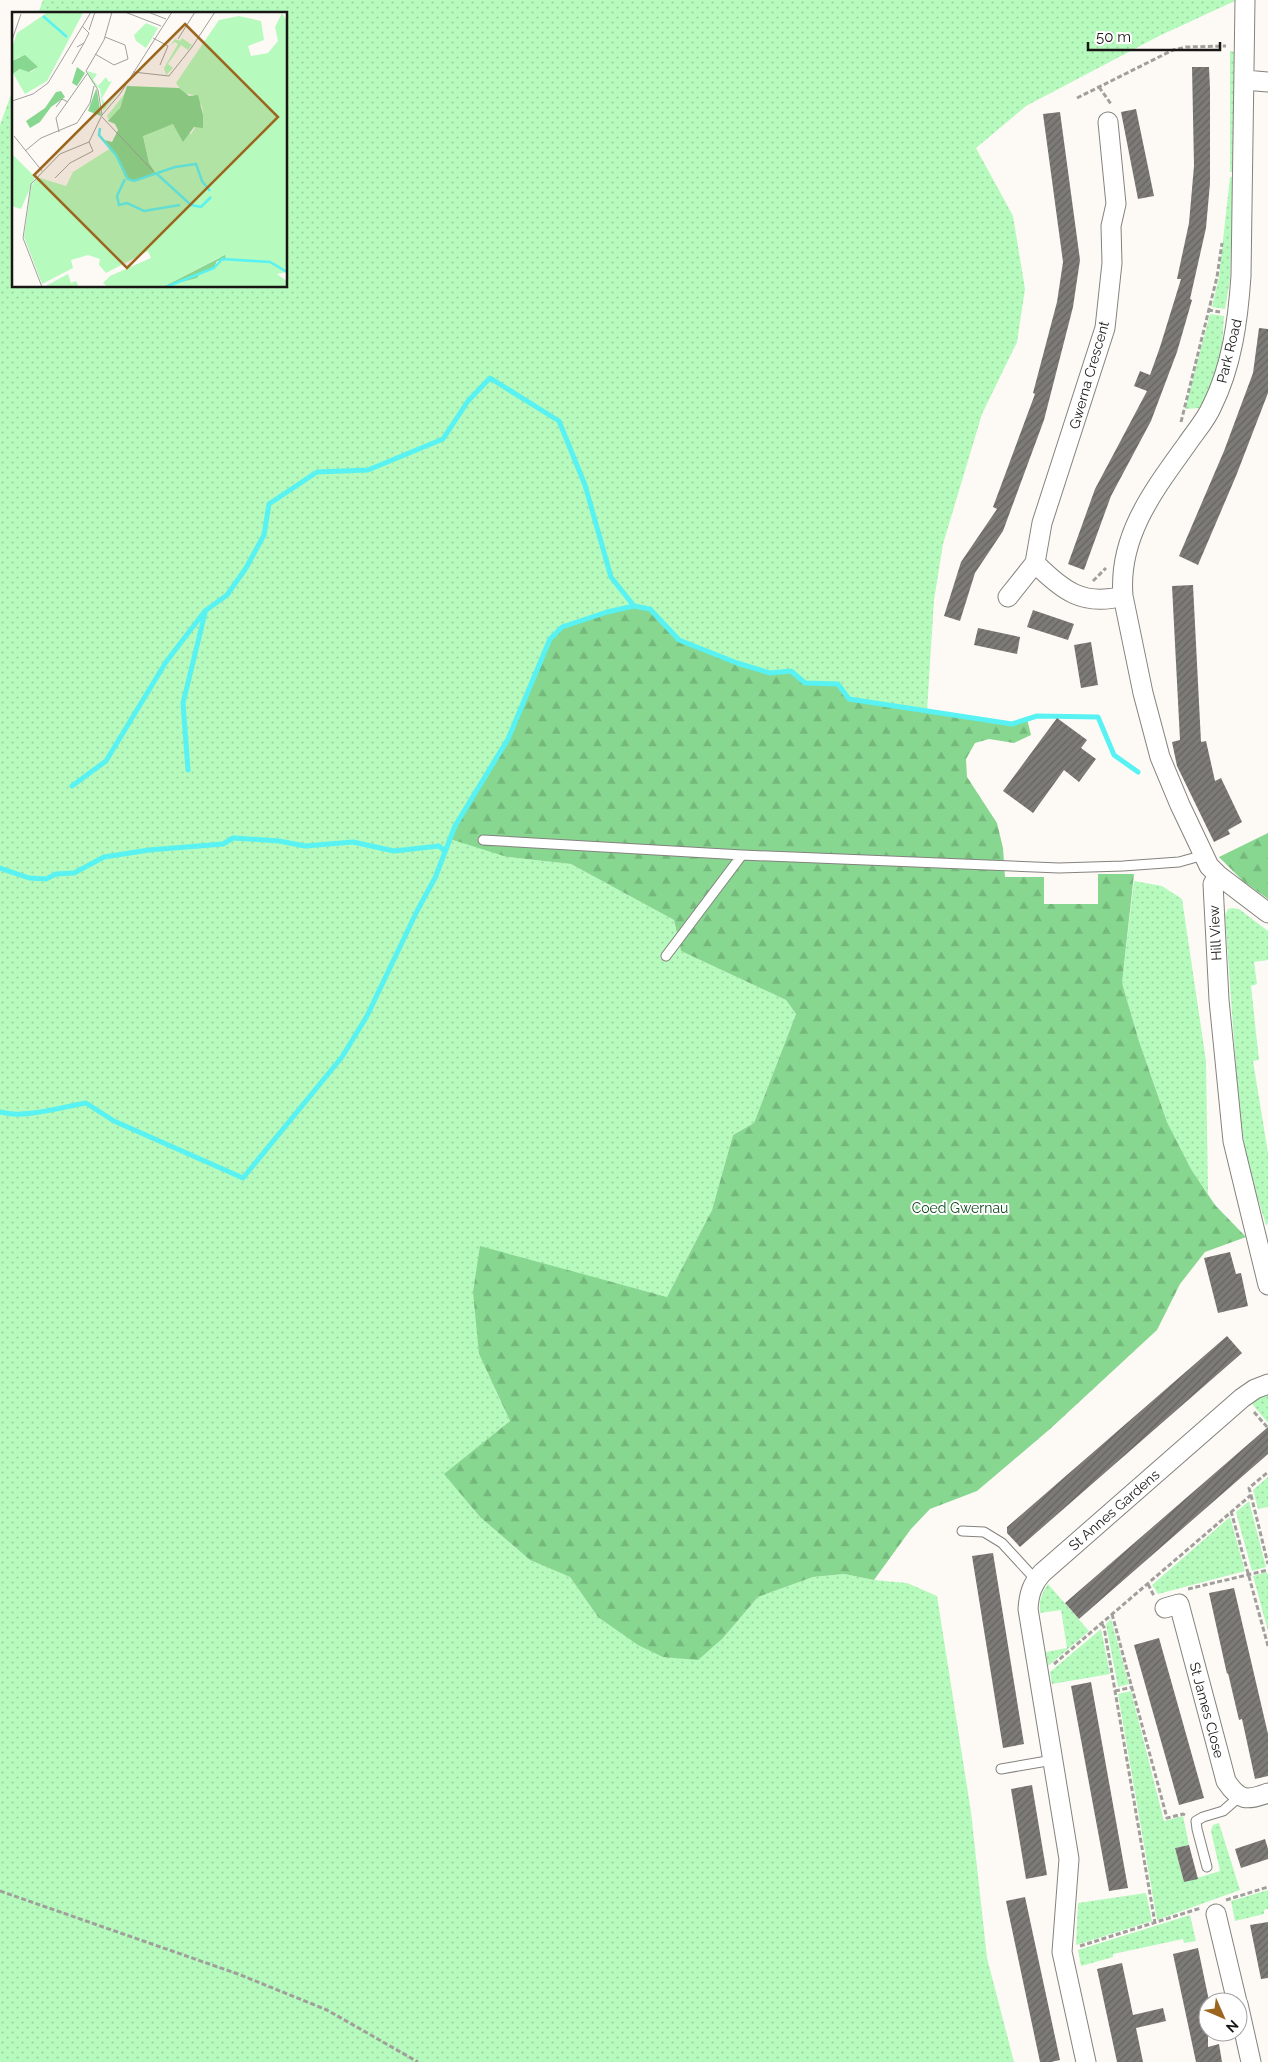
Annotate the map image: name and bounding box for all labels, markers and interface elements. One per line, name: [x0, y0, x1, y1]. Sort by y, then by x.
inset map: [12, 12, 288, 288]
scale bar: [1088, 20, 1220, 52]
text: 50 m: [1096, 28, 1131, 46]
street label: Park Road: [1213, 317, 1245, 385]
street label: Gwerna Crescent: [1066, 319, 1112, 431]
street label: Hill View: [1206, 904, 1224, 961]
park label: Coed Gwernau: [912, 1200, 1008, 1216]
street label: St Annes Gardens: [1065, 1466, 1163, 1554]
street label: St James Close: [1187, 1660, 1227, 1760]
north arrow: [1198, 1992, 1248, 2042]
text: N: [1223, 2017, 1242, 2036]

